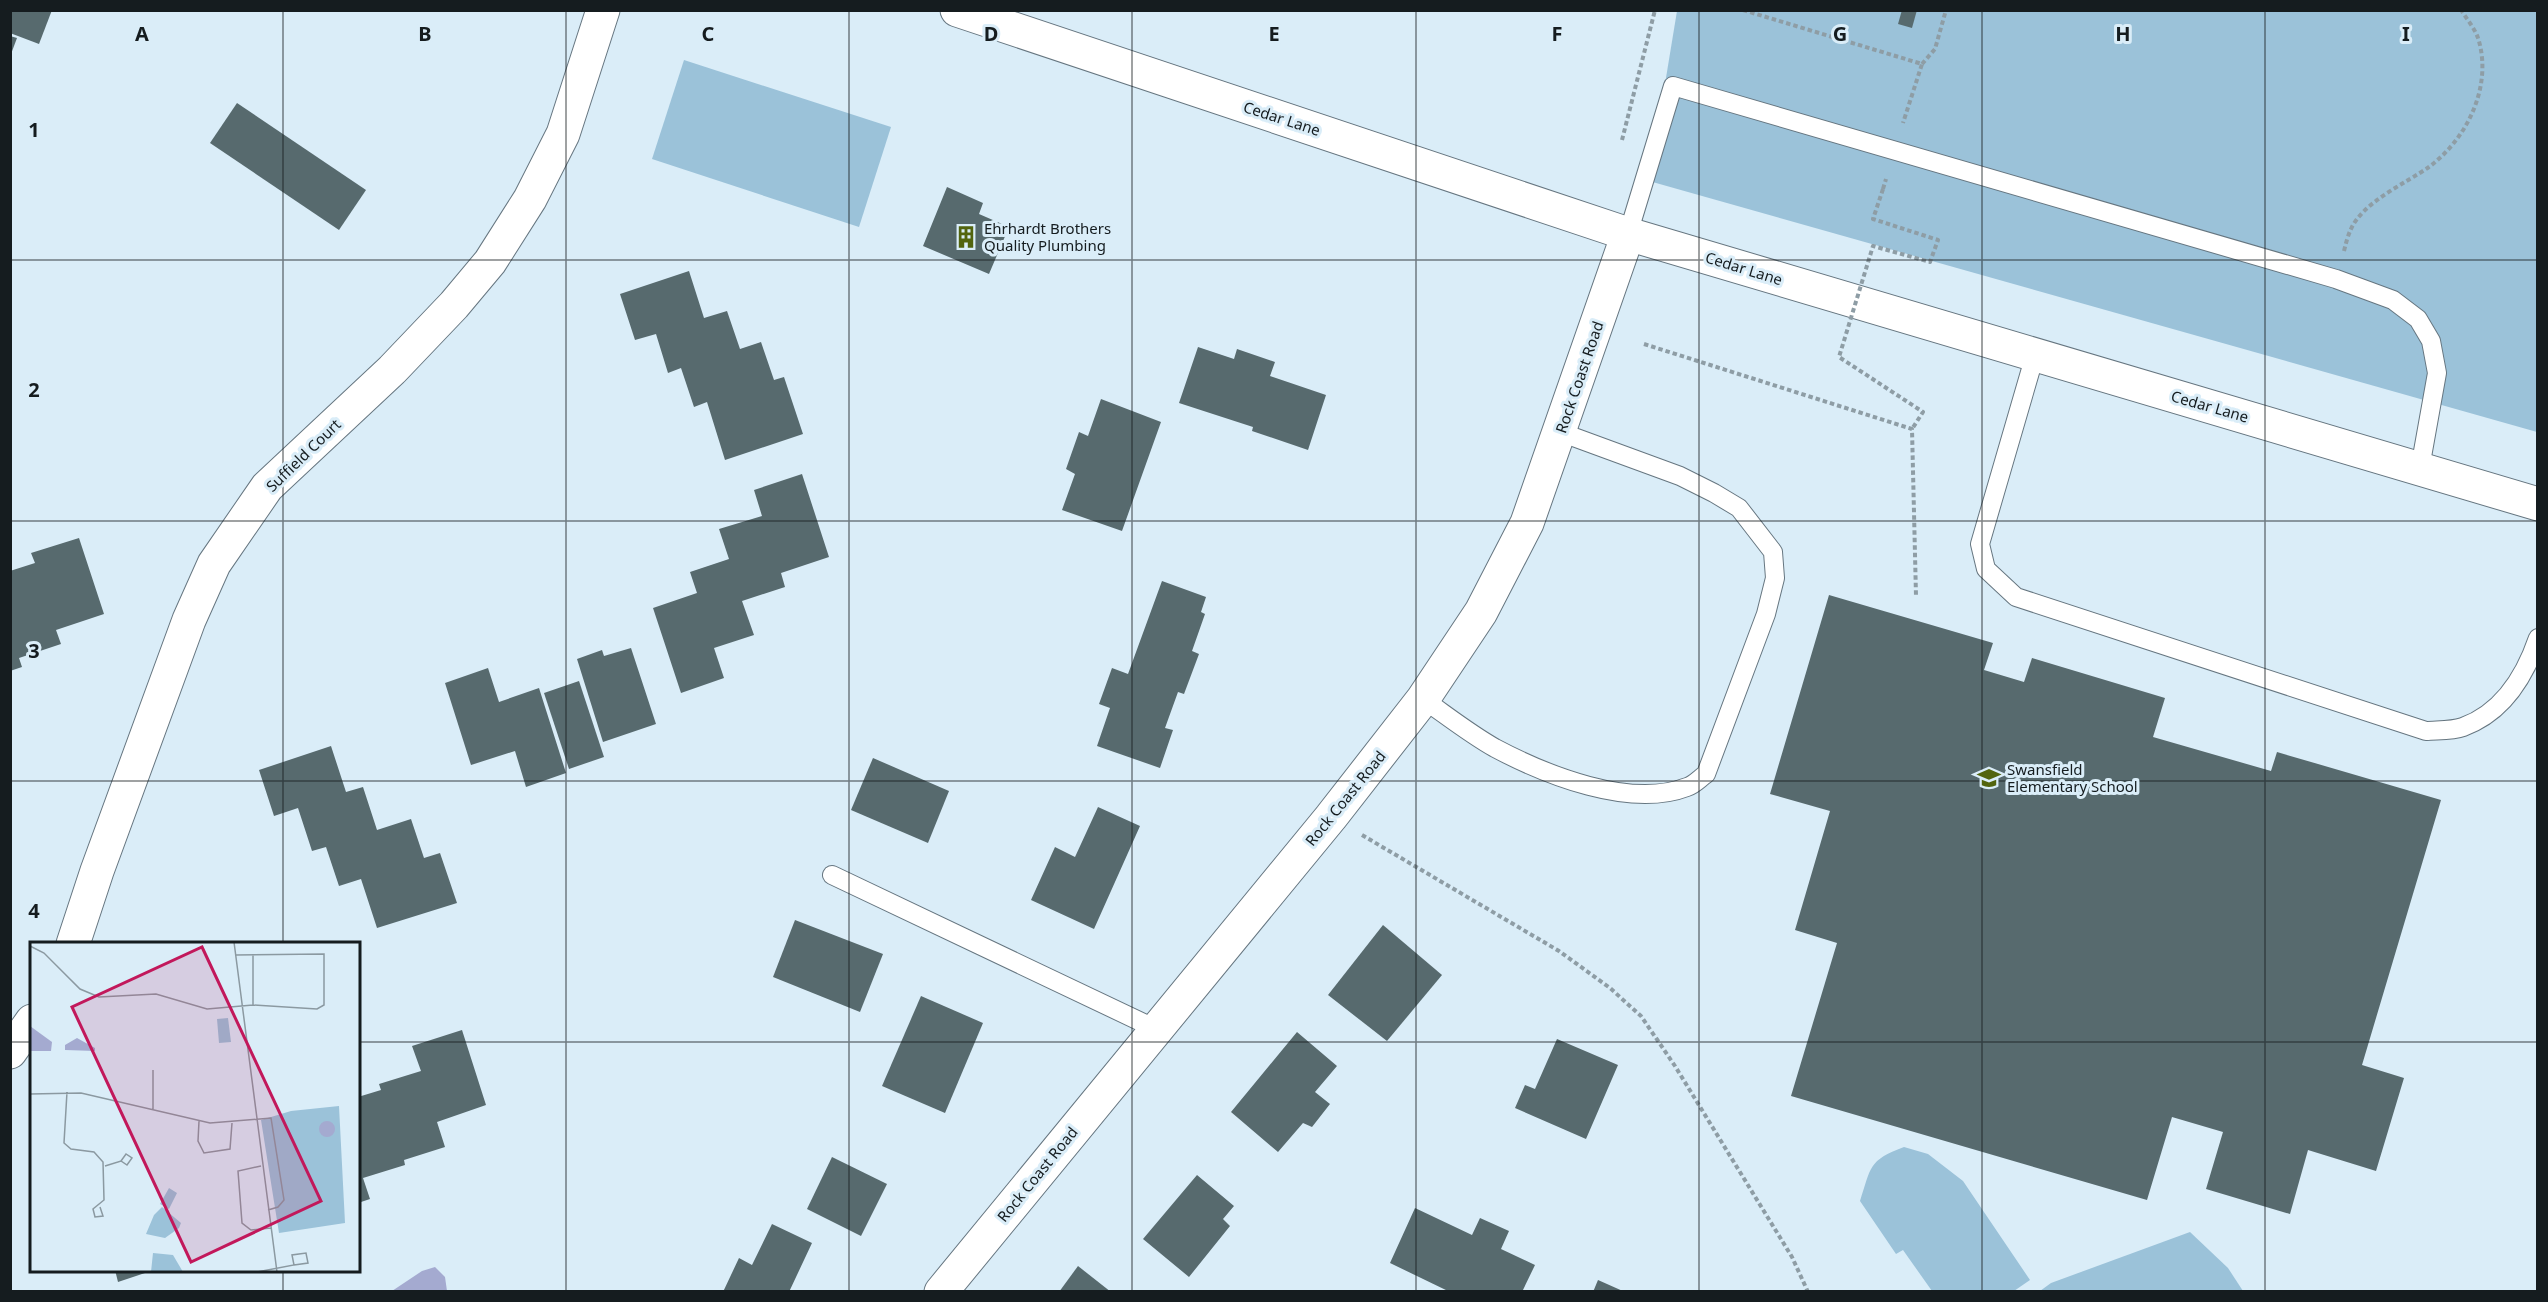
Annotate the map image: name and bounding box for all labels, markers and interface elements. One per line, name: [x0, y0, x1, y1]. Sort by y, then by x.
text: A: [135, 20, 149, 47]
text: B: [418, 20, 432, 47]
text: C: [702, 20, 715, 47]
text: D: [984, 20, 998, 47]
text: E: [1268, 20, 1280, 47]
text: F: [1552, 20, 1562, 47]
text: G: [1833, 20, 1847, 47]
text: H: [2115, 20, 2131, 47]
text: I: [2402, 20, 2410, 47]
street label: Cedar Lane: [1241, 96, 1323, 140]
text: 1: [28, 116, 40, 143]
place label: Ehrhardt Brothers Quality Plumbing: [984, 218, 1111, 255]
building icon: Ehrhardt Brothers Quality Plumbing: [953, 224, 979, 250]
street label: Cedar Lane: [1703, 247, 1785, 289]
street label: Rock Coast Road: [1550, 318, 1608, 436]
text: 2: [28, 376, 40, 403]
street label: Cedar Lane: [2169, 385, 2251, 427]
street label: Suffield Court: [261, 414, 345, 496]
text: 3: [28, 637, 40, 664]
street label: Rock Coast Road: [1300, 746, 1390, 850]
place label: Swansfield Elementary School: [2007, 759, 2138, 796]
school or university icon: Swansfield Elementary School: [1976, 765, 2002, 791]
text: 4: [28, 897, 40, 924]
inset map: [30, 942, 360, 1272]
street label: Rock Coast Road: [992, 1122, 1082, 1226]

